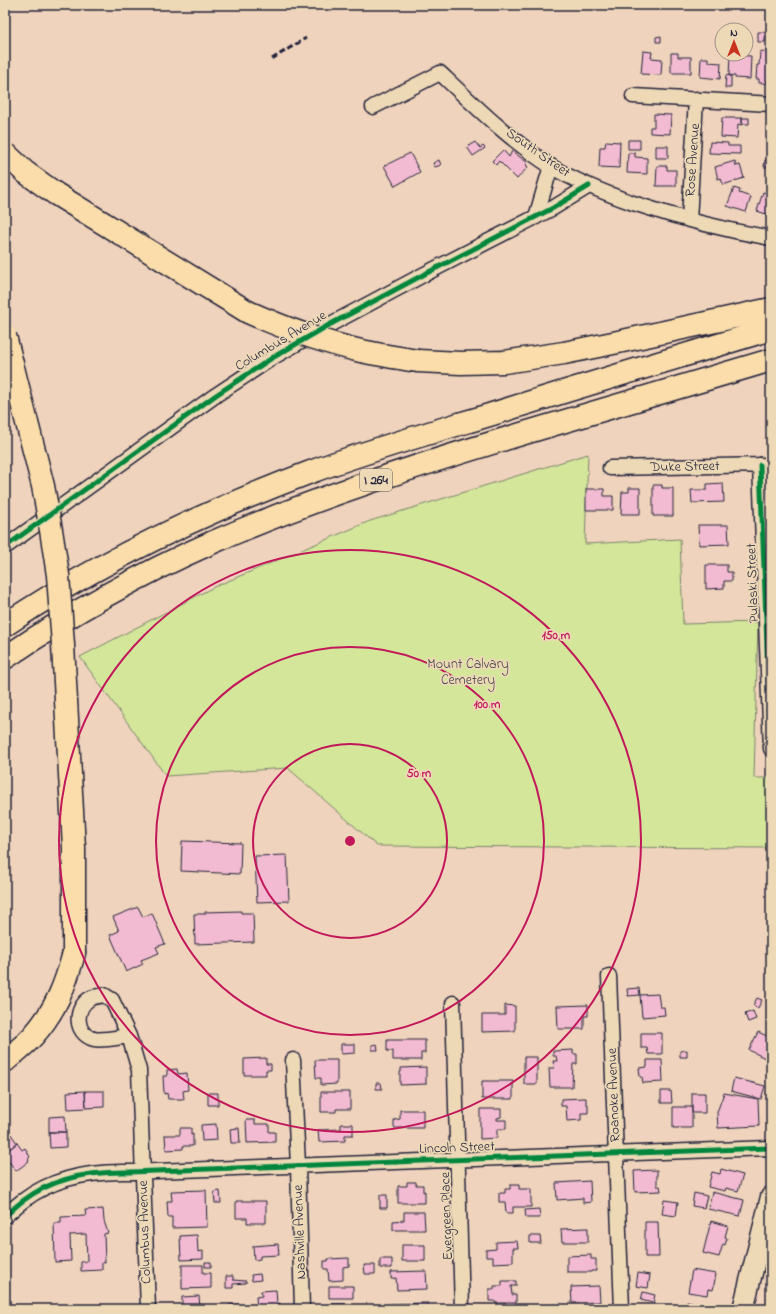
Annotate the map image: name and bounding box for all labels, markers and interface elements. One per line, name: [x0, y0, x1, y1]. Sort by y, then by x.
north arrow: [714, 22, 754, 62]
text: N: [730, 25, 738, 41]
street label: Rose Avenue: [680, 122, 706, 198]
street label: South Street: [502, 123, 575, 183]
street label: Columbus Avenue: [231, 305, 331, 377]
street label: Duke Street: [649, 456, 720, 478]
road number: I 264: [360, 469, 392, 491]
street label: Pulaski Street: [741, 543, 765, 623]
text: 150 m: [542, 627, 571, 645]
park label: Mount Calvary Cemetery: [427, 654, 509, 692]
text: 100 m: [474, 696, 501, 714]
text: 50 m: [407, 765, 432, 783]
centre of rings: [343, 834, 357, 848]
street label: Roanoke Avenue: [602, 1047, 626, 1142]
street label: Lincoln Street: [419, 1136, 495, 1160]
street label: Evergreen Place: [435, 1171, 460, 1260]
street label: Columbus Avenue: [133, 1179, 157, 1284]
street label: Nashville Avenue: [288, 1183, 312, 1280]

